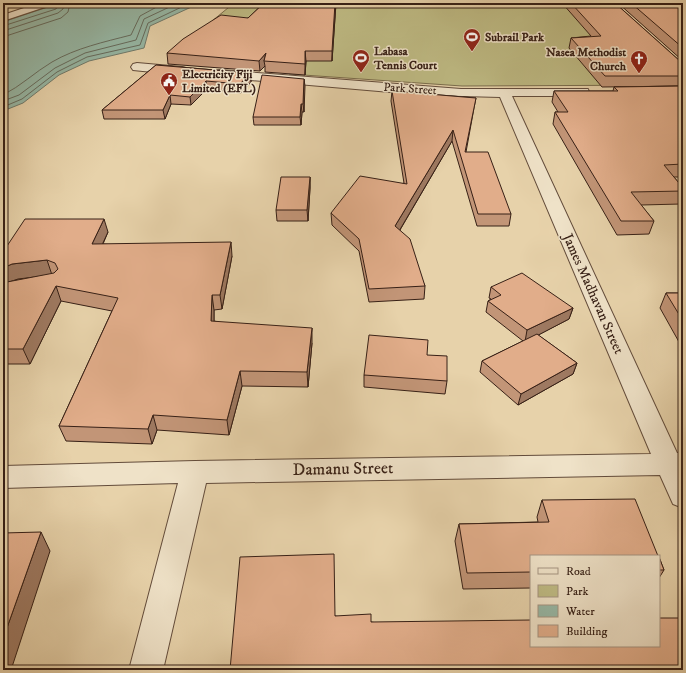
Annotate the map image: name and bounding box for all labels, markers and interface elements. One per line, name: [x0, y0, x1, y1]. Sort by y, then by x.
sports icon: Subrail Park: [462, 27, 482, 52]
place label: Subrail Park: [485, 30, 545, 45]
place label: Labasa Tennis Court: [373, 44, 437, 73]
place label: Nasea Methodist Church: [546, 45, 627, 74]
sports icon: Labasa Tennis Court: [351, 48, 371, 73]
church icon: Nasea Methodist Church: [629, 49, 649, 74]
place label: Electricity Fiji Limited (EFL): [182, 67, 256, 96]
public building icon: Electricity Fiji Limited (EFL): [159, 71, 179, 96]
street label: Park Street: [383, 80, 437, 98]
street label: James Madhavan Street: [558, 229, 628, 357]
street label: Damanu Street: [292, 457, 394, 481]
legend: [530, 555, 660, 647]
text: Road: [566, 564, 591, 579]
text: Park: [566, 584, 588, 599]
text: Water: [565, 604, 595, 619]
text: Building: [566, 624, 607, 639]

